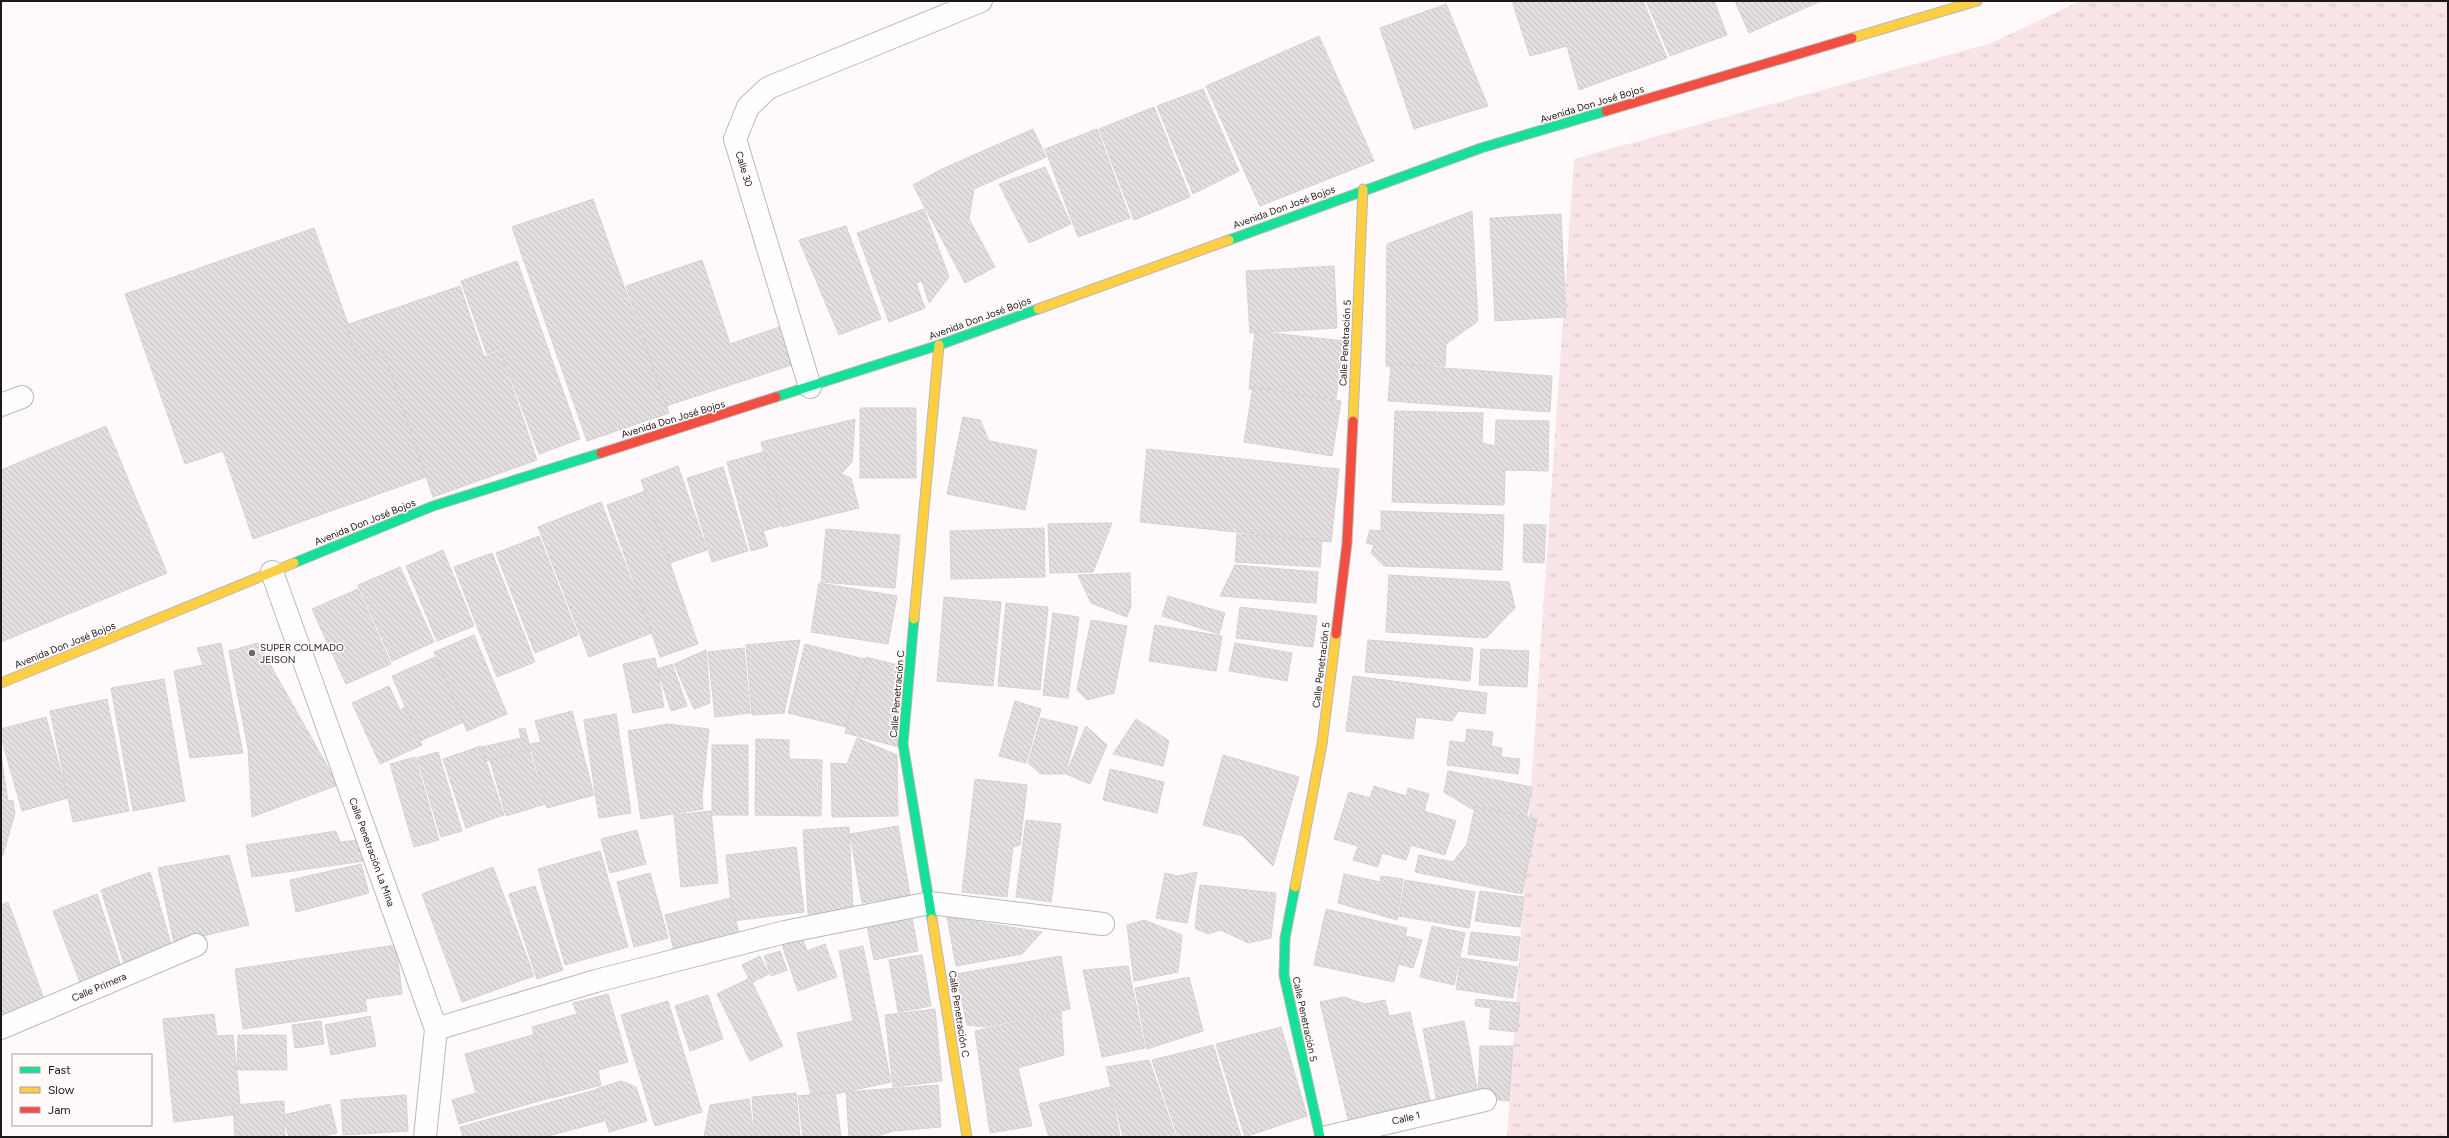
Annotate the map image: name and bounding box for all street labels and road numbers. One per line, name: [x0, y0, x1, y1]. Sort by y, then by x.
street label: Avenida Don José Bojos: [1539, 82, 1646, 126]
street label: Calle 30: [732, 150, 756, 188]
street label: Avenida Don José Bojos: [1231, 182, 1337, 232]
street label: Avenida Don José Bojos: [927, 293, 1033, 343]
street label: Calle Penetración 5: [1336, 299, 1354, 386]
street label: Avenida Don José Bojos: [620, 397, 727, 441]
street label: Avenida Don José Bojos: [313, 496, 418, 548]
street label: Avenida Don José Bojos: [13, 619, 118, 671]
street label: Calle Penetración 5: [1309, 621, 1333, 709]
street label: Calle Penetración C: [887, 650, 907, 738]
street label: Calle Penetración La Mina: [346, 796, 398, 908]
street label: Calle Primera: [70, 970, 128, 1004]
street label: Calle Penetración C: [946, 970, 972, 1058]
street label: Calle Penetración 5: [1290, 975, 1320, 1063]
street label: Calle 1: [1391, 1108, 1421, 1128]

